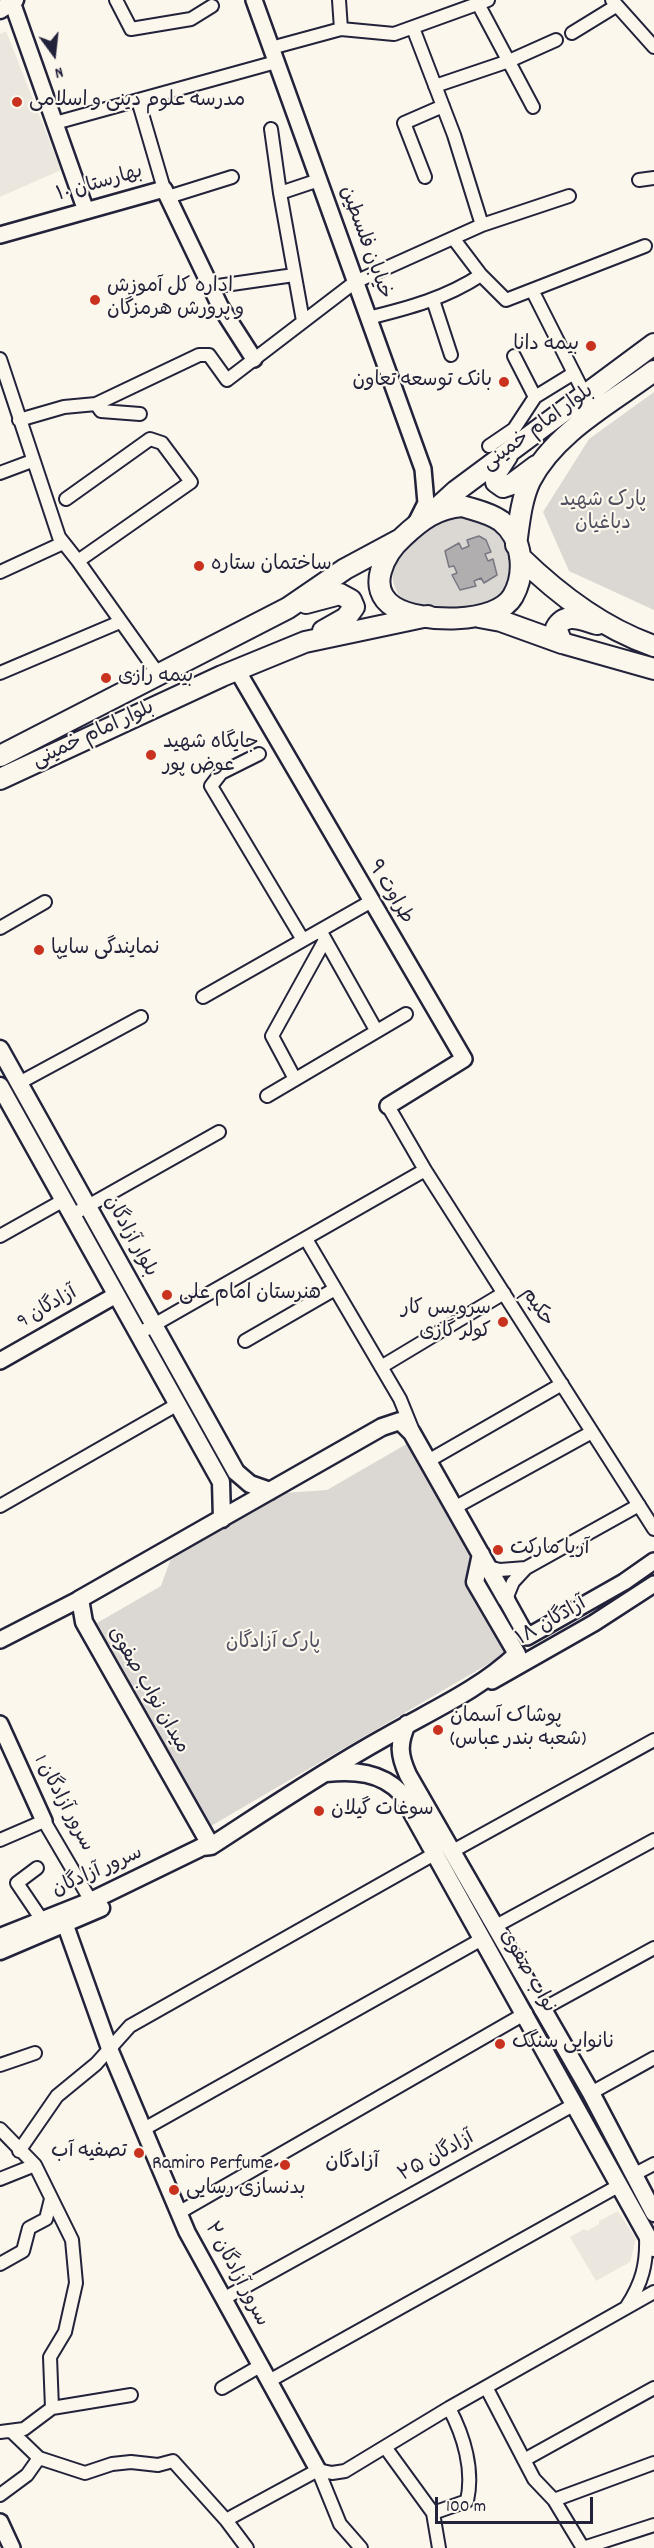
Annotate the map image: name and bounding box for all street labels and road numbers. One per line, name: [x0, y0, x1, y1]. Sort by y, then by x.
street label: بهارستان ۱۰: [54, 161, 146, 209]
street label: خیابان فلسطین: [332, 183, 396, 303]
street label: بلوار امام خمینی: [479, 381, 599, 477]
street label: بلوار امام خمینی: [29, 697, 159, 775]
street label: طراوت ۹: [361, 857, 417, 929]
street label: بلوار آزادگان: [97, 1192, 161, 1282]
street label: آزادگان 9: [14, 1282, 82, 1336]
street label: حکیم: [514, 1284, 558, 1332]
street label: آزادگان ۱۸: [513, 1593, 591, 1653]
street label: میدان نواب صفوی: [101, 1623, 193, 1759]
street label: سرور آزادگان 1: [27, 1752, 97, 1856]
street label: سرور آزادگان: [49, 1842, 147, 1904]
street label: نواب صفوی: [493, 1926, 559, 2018]
street label: آزادگان ۲۵: [395, 2127, 479, 2189]
street label: سرور آزادگان ۲: [197, 2219, 273, 2331]

